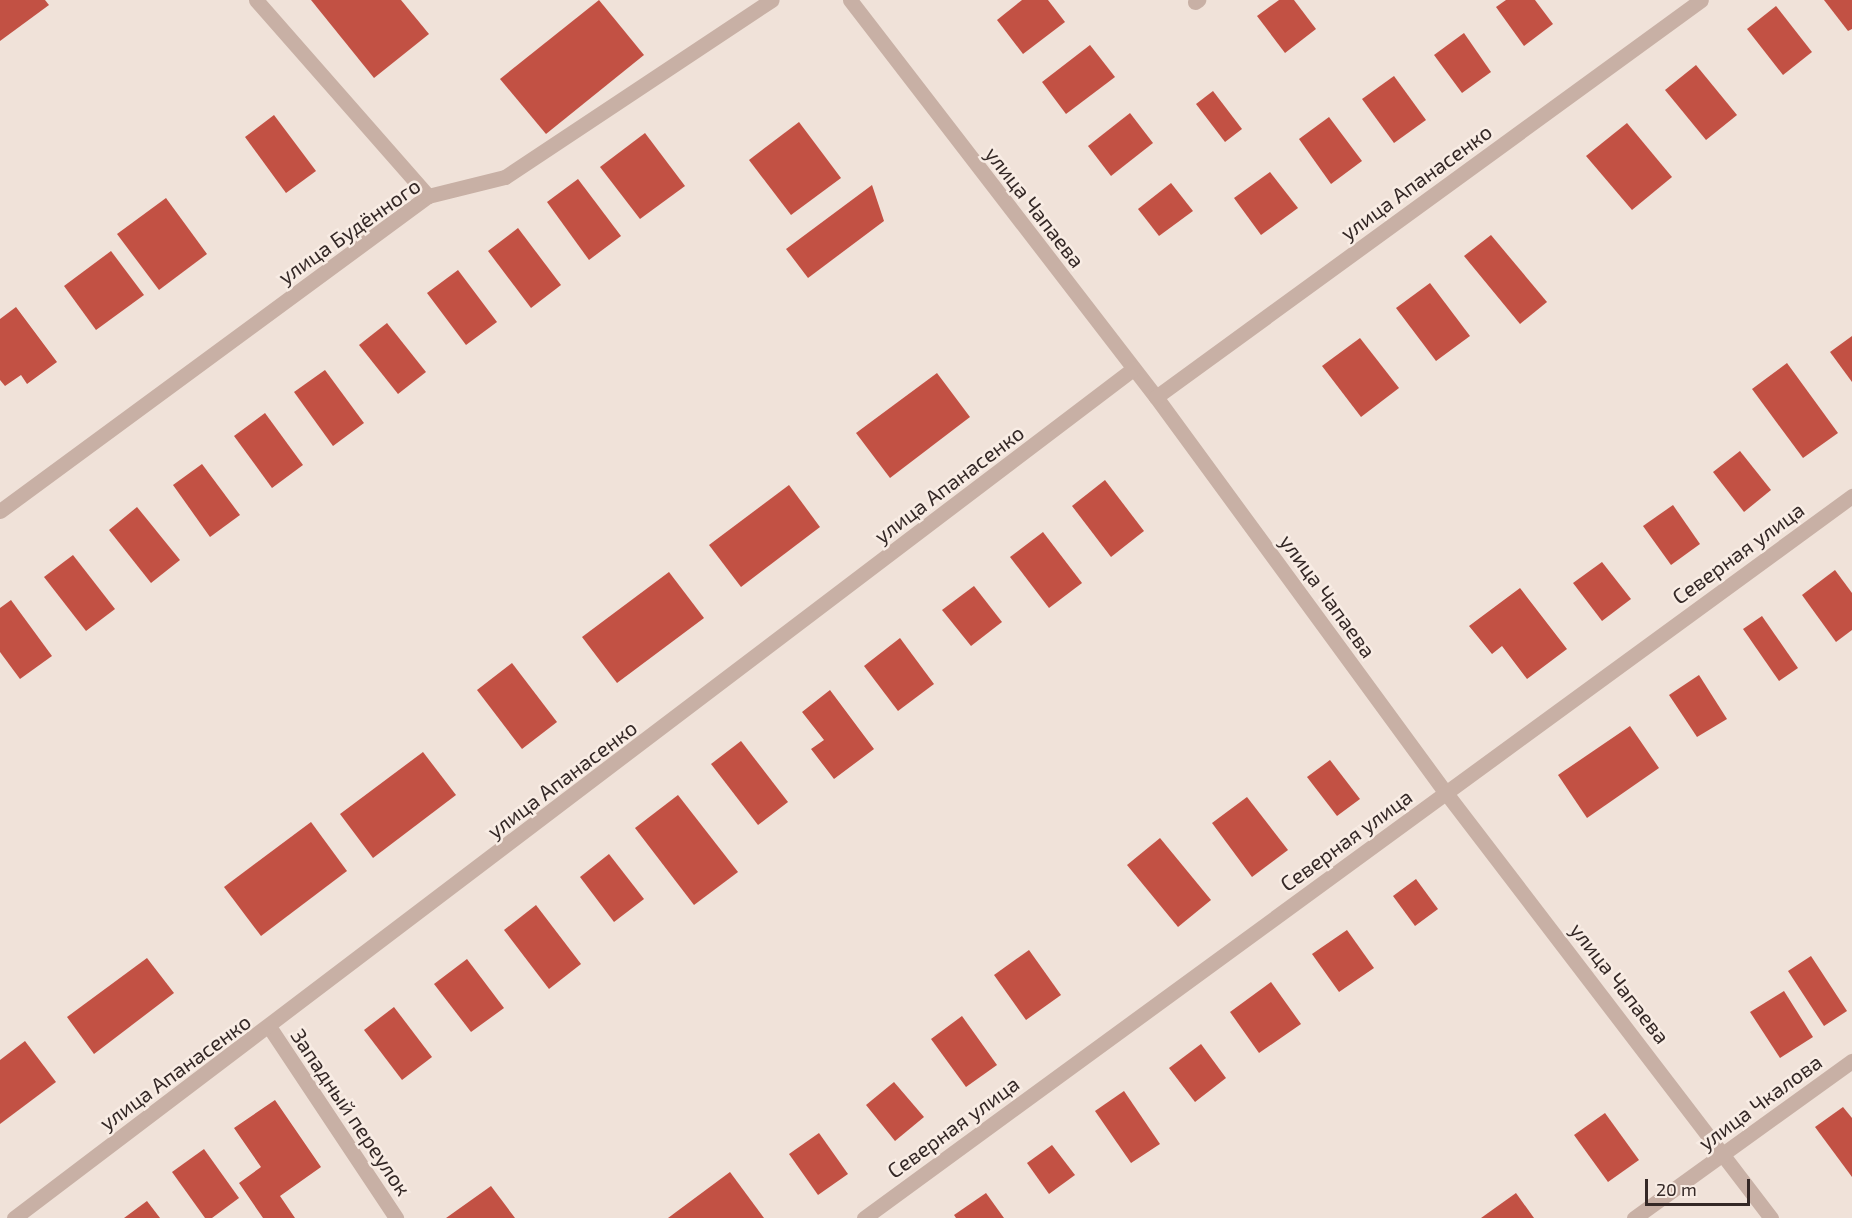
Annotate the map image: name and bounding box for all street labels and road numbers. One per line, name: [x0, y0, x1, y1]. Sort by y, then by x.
street label: улица Апанасенко: [1335, 119, 1497, 245]
street label: улица Чапаева: [980, 142, 1090, 272]
street label: улица Будённого: [273, 173, 425, 289]
street label: улица Апанасенко: [869, 420, 1029, 548]
street label: Северная улица: [1667, 497, 1809, 609]
street label: улица Чапаева: [1275, 529, 1381, 663]
street label: улица Апанасенко: [482, 715, 642, 843]
street label: Северная улица: [1275, 784, 1417, 896]
street label: улица Чапаева: [1565, 918, 1675, 1048]
street label: улица Апанасенко: [94, 1009, 256, 1135]
street label: Западный переулок: [286, 1024, 416, 1200]
street label: улица Чкалова: [1693, 1049, 1827, 1155]
street label: Северная улица: [882, 1071, 1024, 1183]

